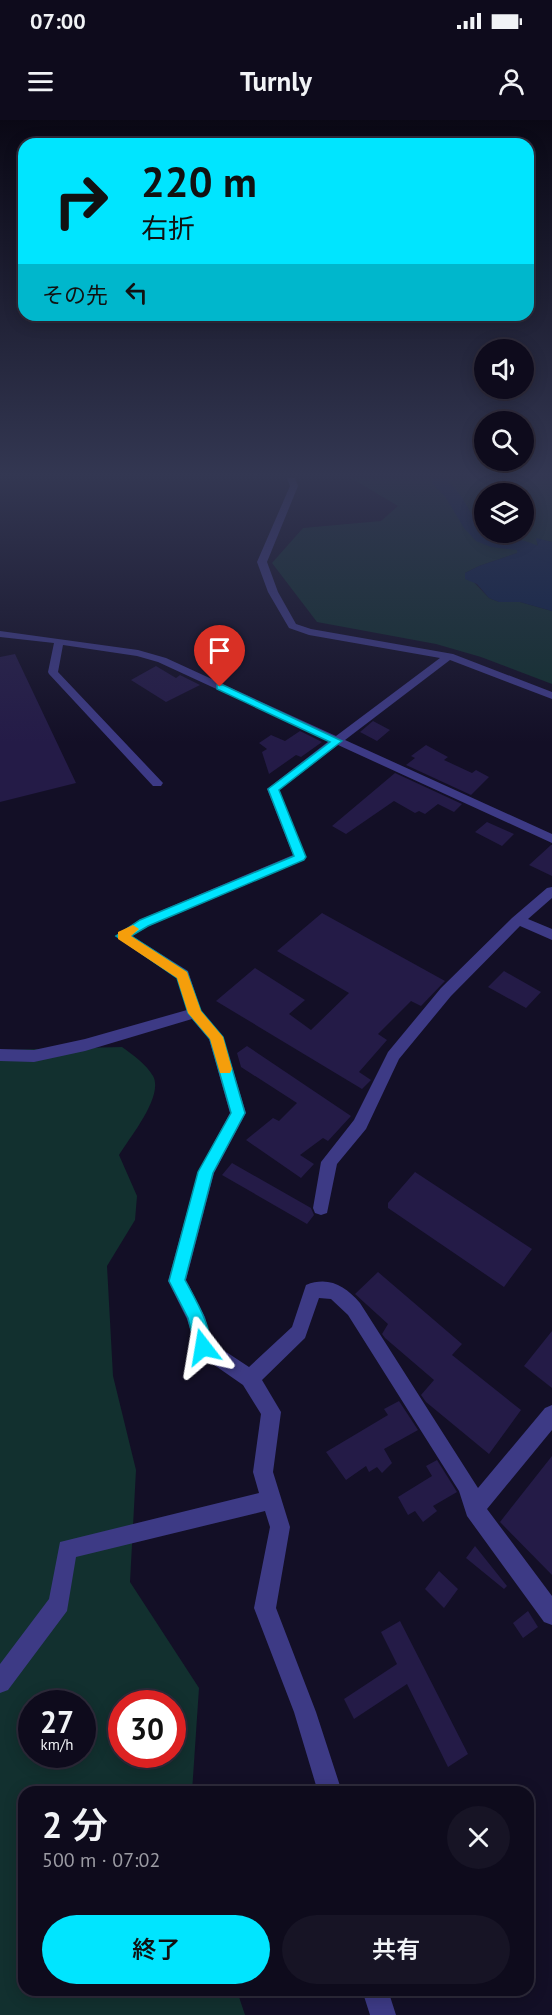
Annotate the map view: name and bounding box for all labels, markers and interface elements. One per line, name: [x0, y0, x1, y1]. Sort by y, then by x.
text: 07:00: [30, 7, 86, 35]
text: Turnly: [240, 64, 312, 98]
icon: menu: [24, 65, 57, 98]
icon: person: [495, 65, 528, 98]
text: 220 m: [141, 154, 257, 209]
icon: right: [42, 162, 120, 240]
text: 右折: [141, 211, 195, 245]
icon: left: [120, 276, 153, 309]
text: その先: [42, 281, 108, 309]
map controls: [474, 339, 534, 543]
button: sound: [474, 339, 534, 399]
button: search: [474, 411, 534, 471]
button: layers: [474, 483, 534, 543]
pin: [194, 625, 245, 687]
icon: arrive: [203, 634, 236, 667]
position arrow: [171, 1315, 235, 1379]
speed limit sign: 30: [108, 1690, 186, 1768]
text: 27: [40, 1702, 74, 1741]
text: km/h: [41, 1735, 73, 1754]
text: 2 分: [42, 1801, 108, 1848]
button: close: [447, 1806, 510, 1869]
text: 500 m · 07:02: [42, 1847, 160, 1873]
button: 終了: [42, 1915, 270, 1984]
button: 共有: [282, 1915, 510, 1984]

